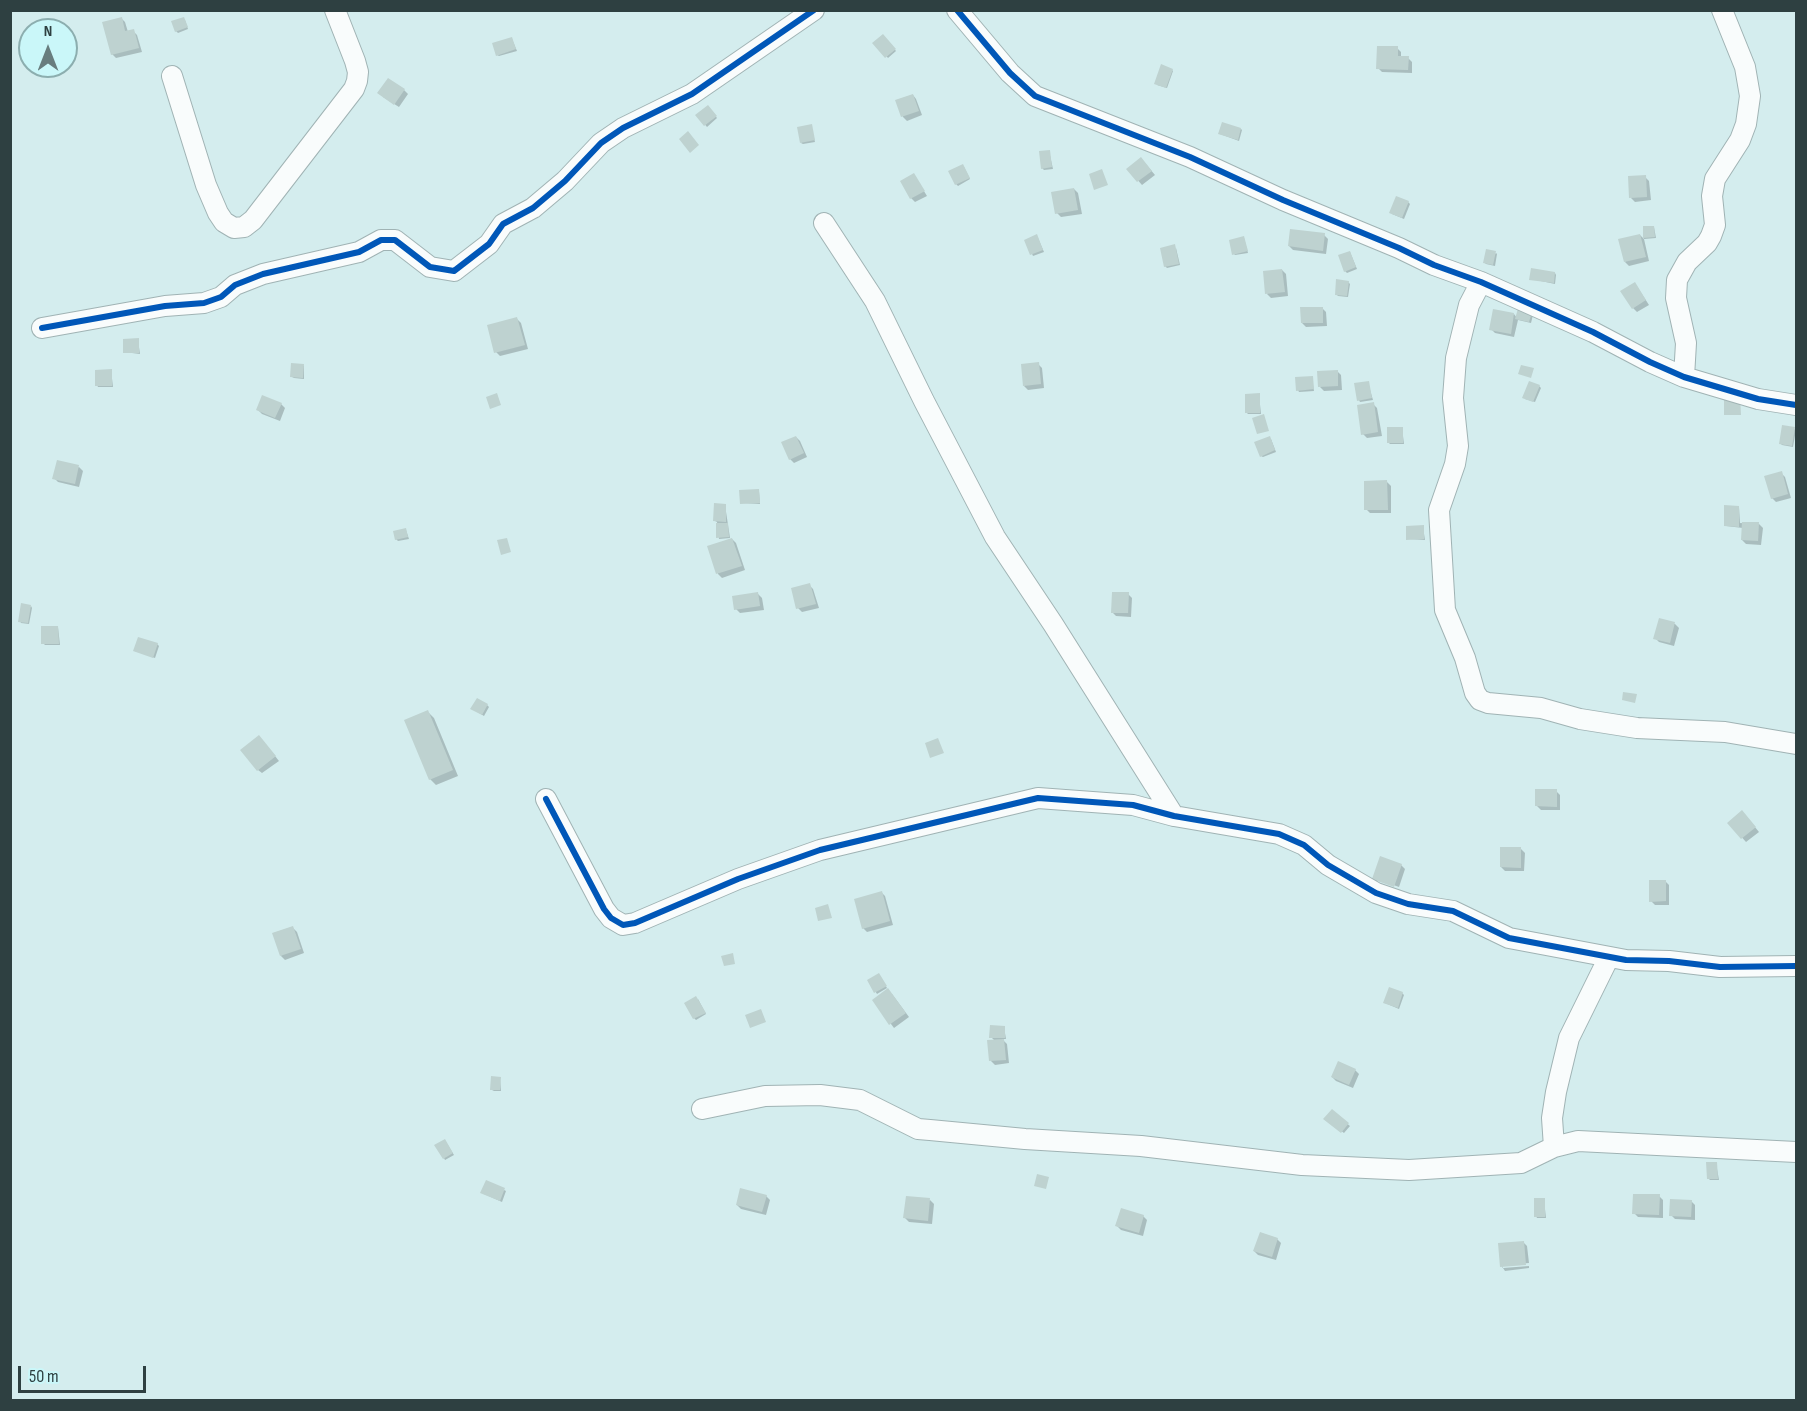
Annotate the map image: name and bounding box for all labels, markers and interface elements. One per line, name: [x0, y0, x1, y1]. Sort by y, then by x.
north arrow: [18, 18, 78, 78]
text: N: [44, 22, 52, 41]
scale bar: [21, 1354, 148, 1392]
text: 50 m: [29, 1366, 59, 1387]

